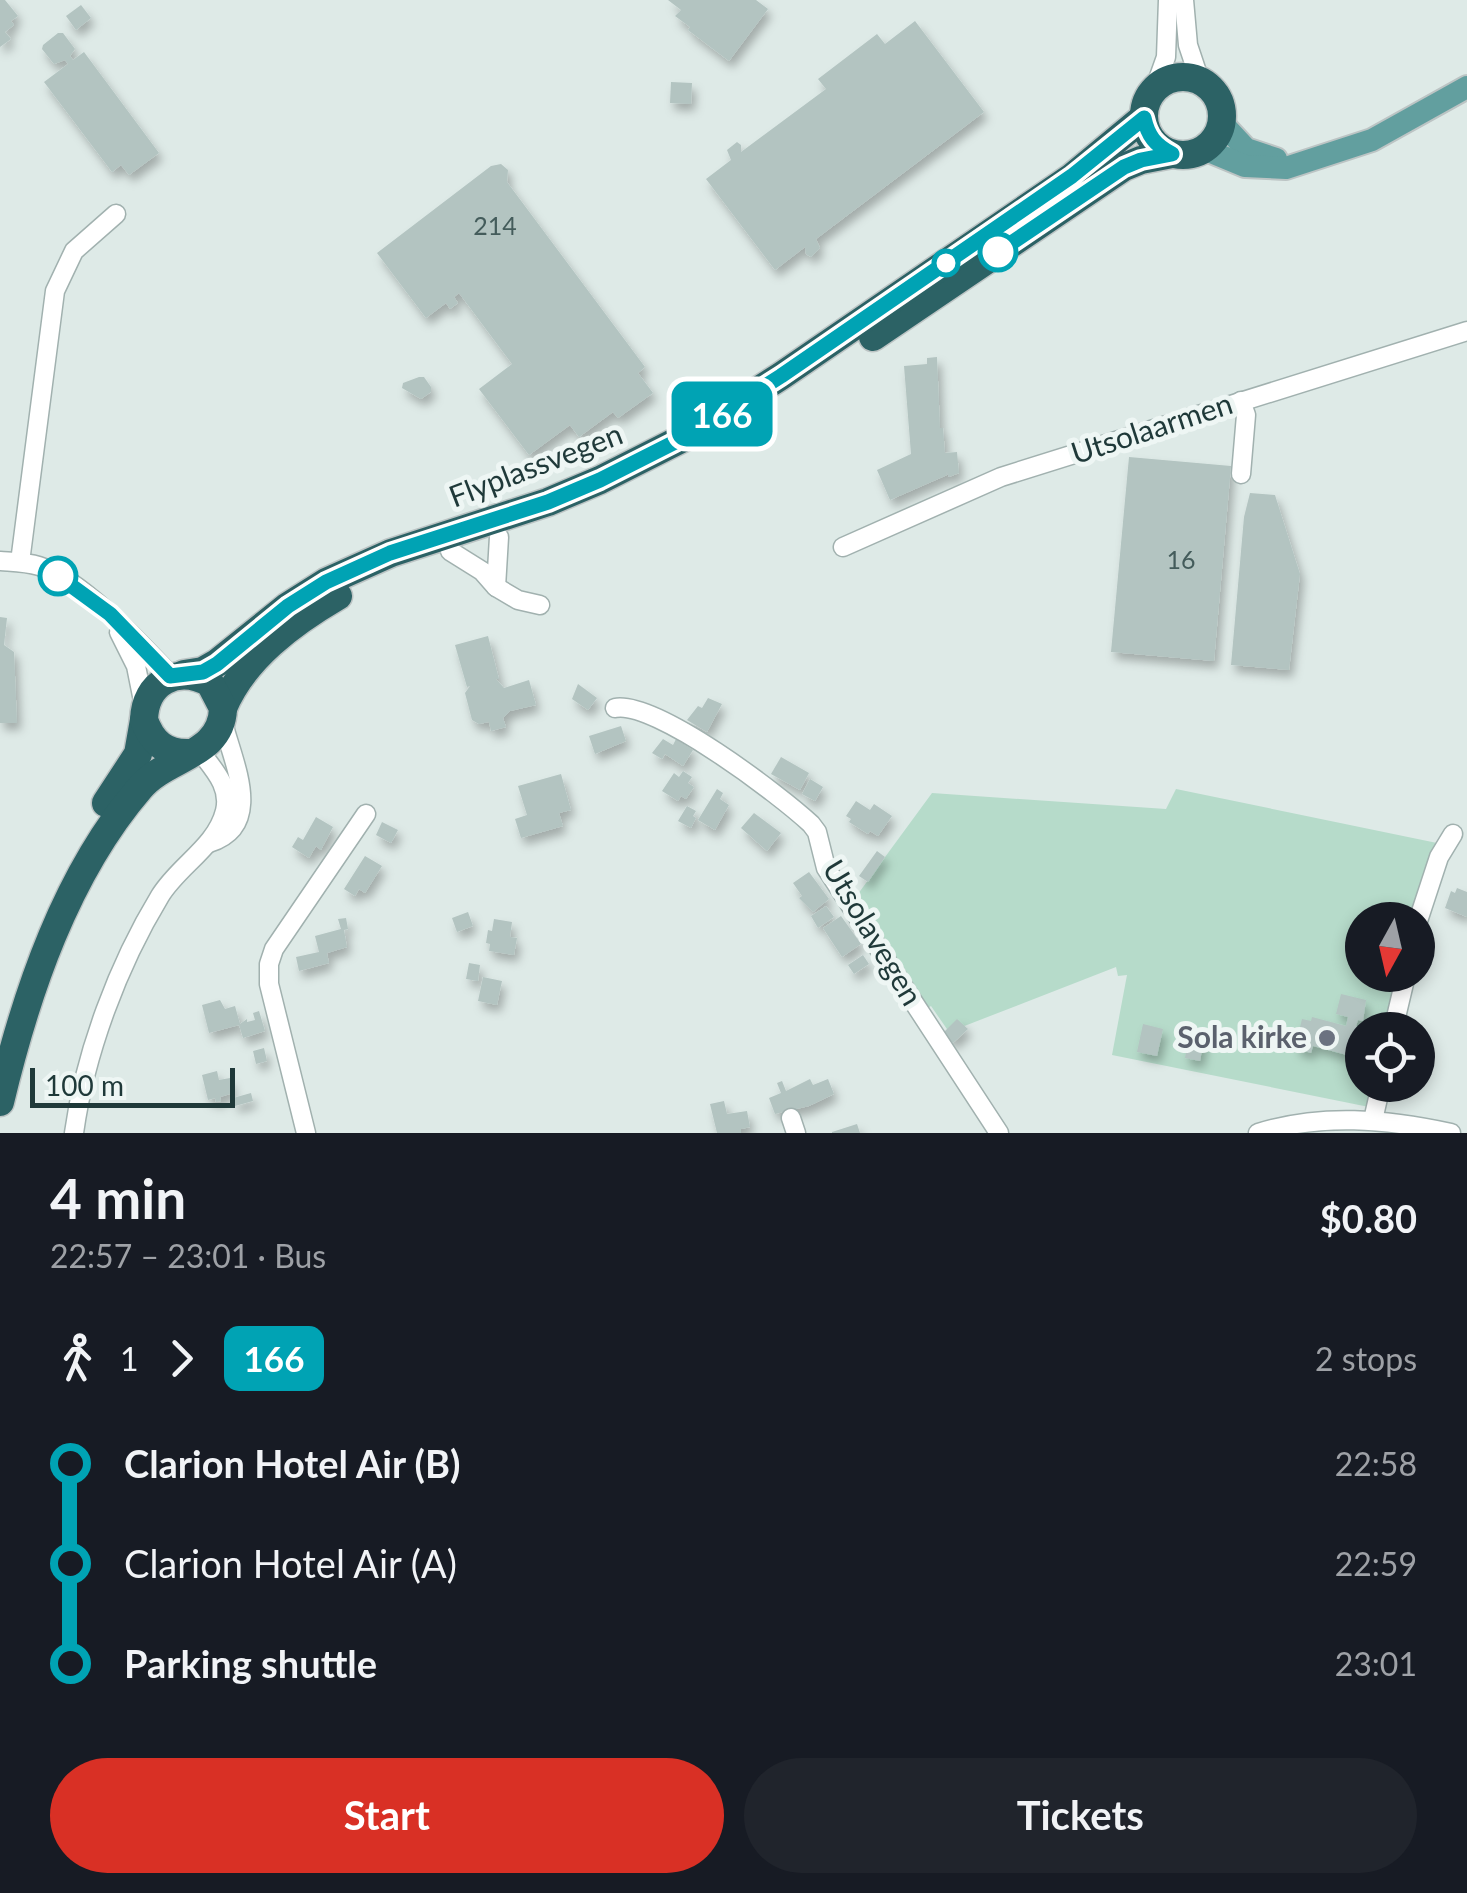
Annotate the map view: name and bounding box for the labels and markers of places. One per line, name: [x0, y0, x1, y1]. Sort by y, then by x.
unlabelled marker: [979, 233, 1017, 271]
unlabelled marker: [933, 250, 959, 276]
unlabelled marker: [39, 557, 77, 595]
place label: Sola kirke: [1177, 1018, 1307, 1054]
marker: Sola kirke: [1316, 1027, 1338, 1049]

